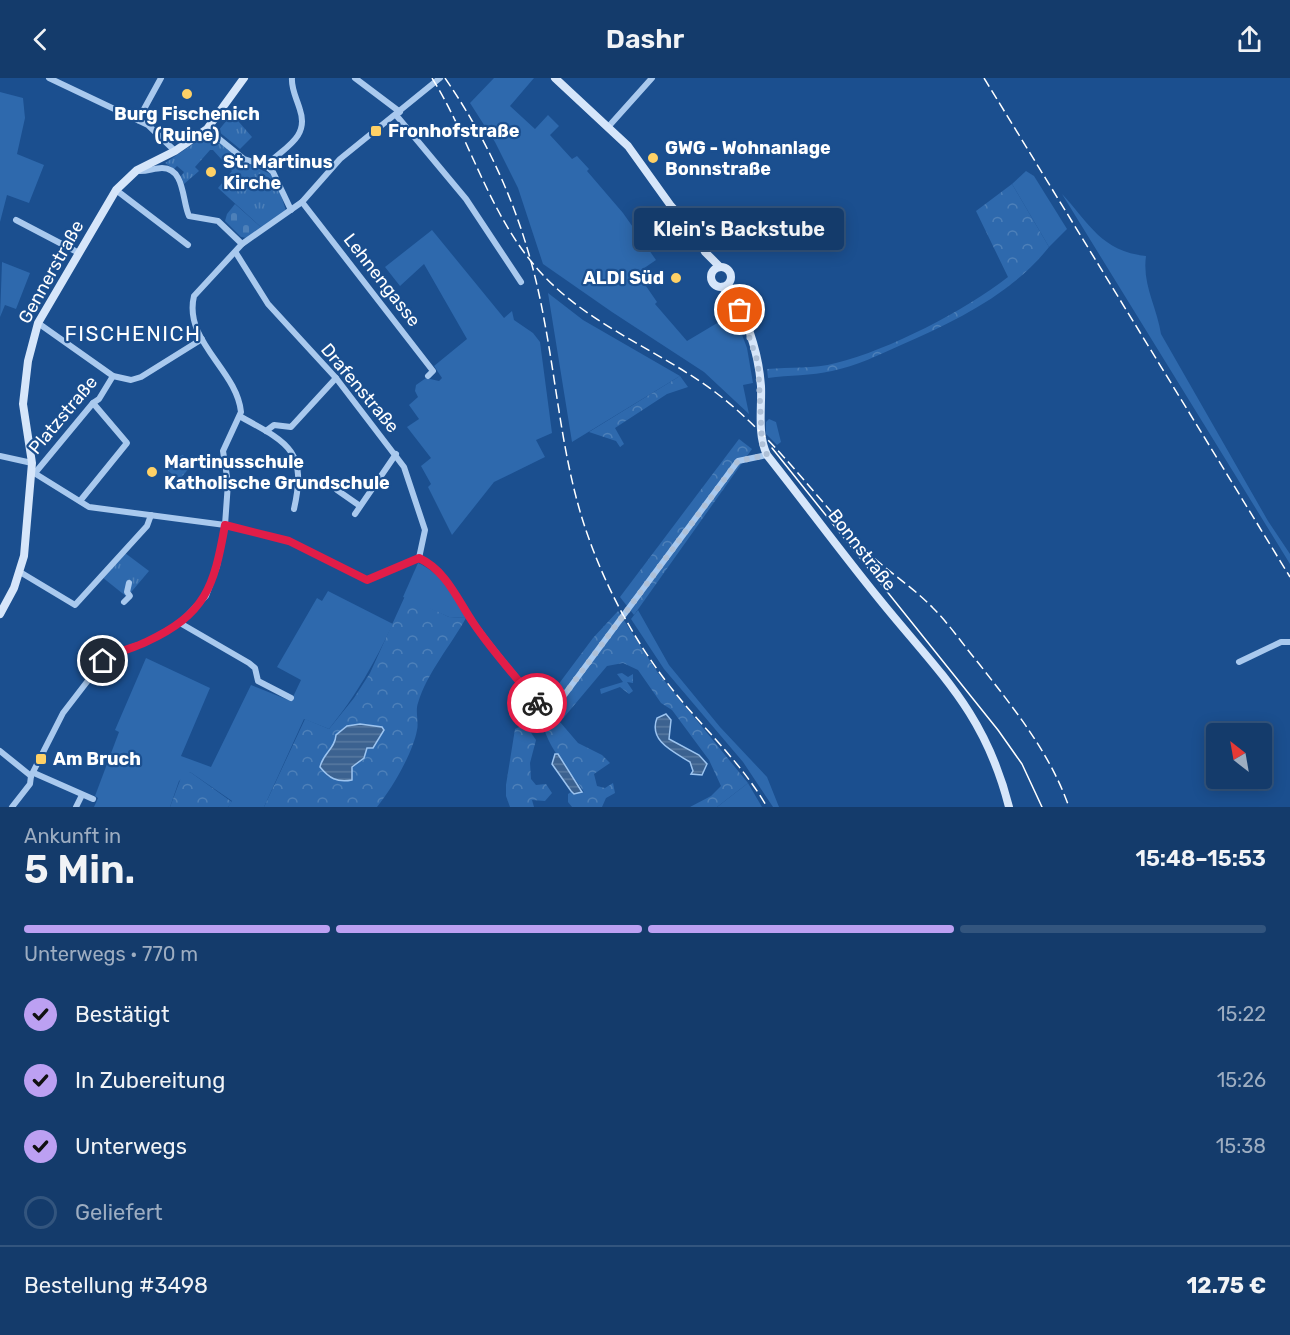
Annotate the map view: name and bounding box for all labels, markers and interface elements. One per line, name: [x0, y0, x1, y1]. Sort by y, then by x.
icon: back: [24, 23, 57, 56]
text: Dashr: [606, 23, 684, 55]
icon: share: [1233, 23, 1266, 56]
marker: Burg Fischenich (Ruine): [180, 87, 194, 101]
place label: Burg Fischenich (Ruine): [114, 103, 260, 146]
place label: Fronhofstraße: [388, 120, 520, 142]
marker: Fronhofstraße: [369, 124, 383, 138]
place label: GWG - Wohnanlage Bonnstraße: [665, 137, 831, 180]
place label: St. Martinus Kirche: [223, 151, 333, 194]
marker: GWG - Wohnanlage Bonnstraße: [646, 151, 660, 165]
marker: St. Martinus Kirche: [204, 165, 218, 179]
callout: Klein's Backstube: [635, 208, 845, 250]
street label: Gennerstraße: [14, 217, 88, 327]
text: Klein's Backstube: [653, 217, 825, 241]
street label: Lehnengasse: [339, 229, 425, 331]
place label: ALDI Süd: [583, 267, 664, 289]
marker: ALDI Süd: [669, 271, 683, 285]
pin: [714, 284, 765, 335]
icon: bag: [723, 293, 756, 326]
district label: FISCHENICH: [64, 321, 202, 346]
street label: Drafenstraße: [316, 339, 404, 437]
street label: Platzstraße: [24, 371, 102, 459]
place label: Martinusschule Katholische Grundschule: [164, 451, 390, 494]
marker: Martinusschule Katholische Grundschule: [145, 465, 159, 479]
street label: Bonnstraße: [823, 505, 901, 595]
pin: [77, 635, 128, 686]
icon: home: [86, 644, 119, 677]
courier: [507, 673, 567, 733]
icon: bike: [521, 687, 554, 720]
north arrow: [1206, 723, 1272, 789]
map controls: [1206, 723, 1272, 789]
place label: Am Bruch: [53, 748, 141, 770]
marker: Am Bruch: [34, 752, 48, 766]
text: Ankunft in: [24, 824, 121, 848]
text: 15:48–15:53: [1135, 845, 1266, 872]
text: 5 Min.: [24, 847, 135, 893]
text: Unterwegs · 770 m: [24, 942, 198, 966]
icon: check: [24, 998, 57, 1031]
text: Bestätigt: [75, 1001, 170, 1028]
text: 15:22: [1217, 1002, 1266, 1026]
icon: check: [24, 1064, 57, 1097]
text: In Zubereitung: [75, 1067, 225, 1094]
text: 15:26: [1217, 1068, 1266, 1092]
icon: check: [24, 1130, 57, 1163]
text: Unterwegs: [75, 1133, 187, 1160]
text: 15:38: [1216, 1134, 1266, 1158]
text: Geliefert: [75, 1199, 163, 1226]
text: Bestellung #3498: [24, 1272, 208, 1299]
text: 12.75 €: [1186, 1272, 1266, 1299]

